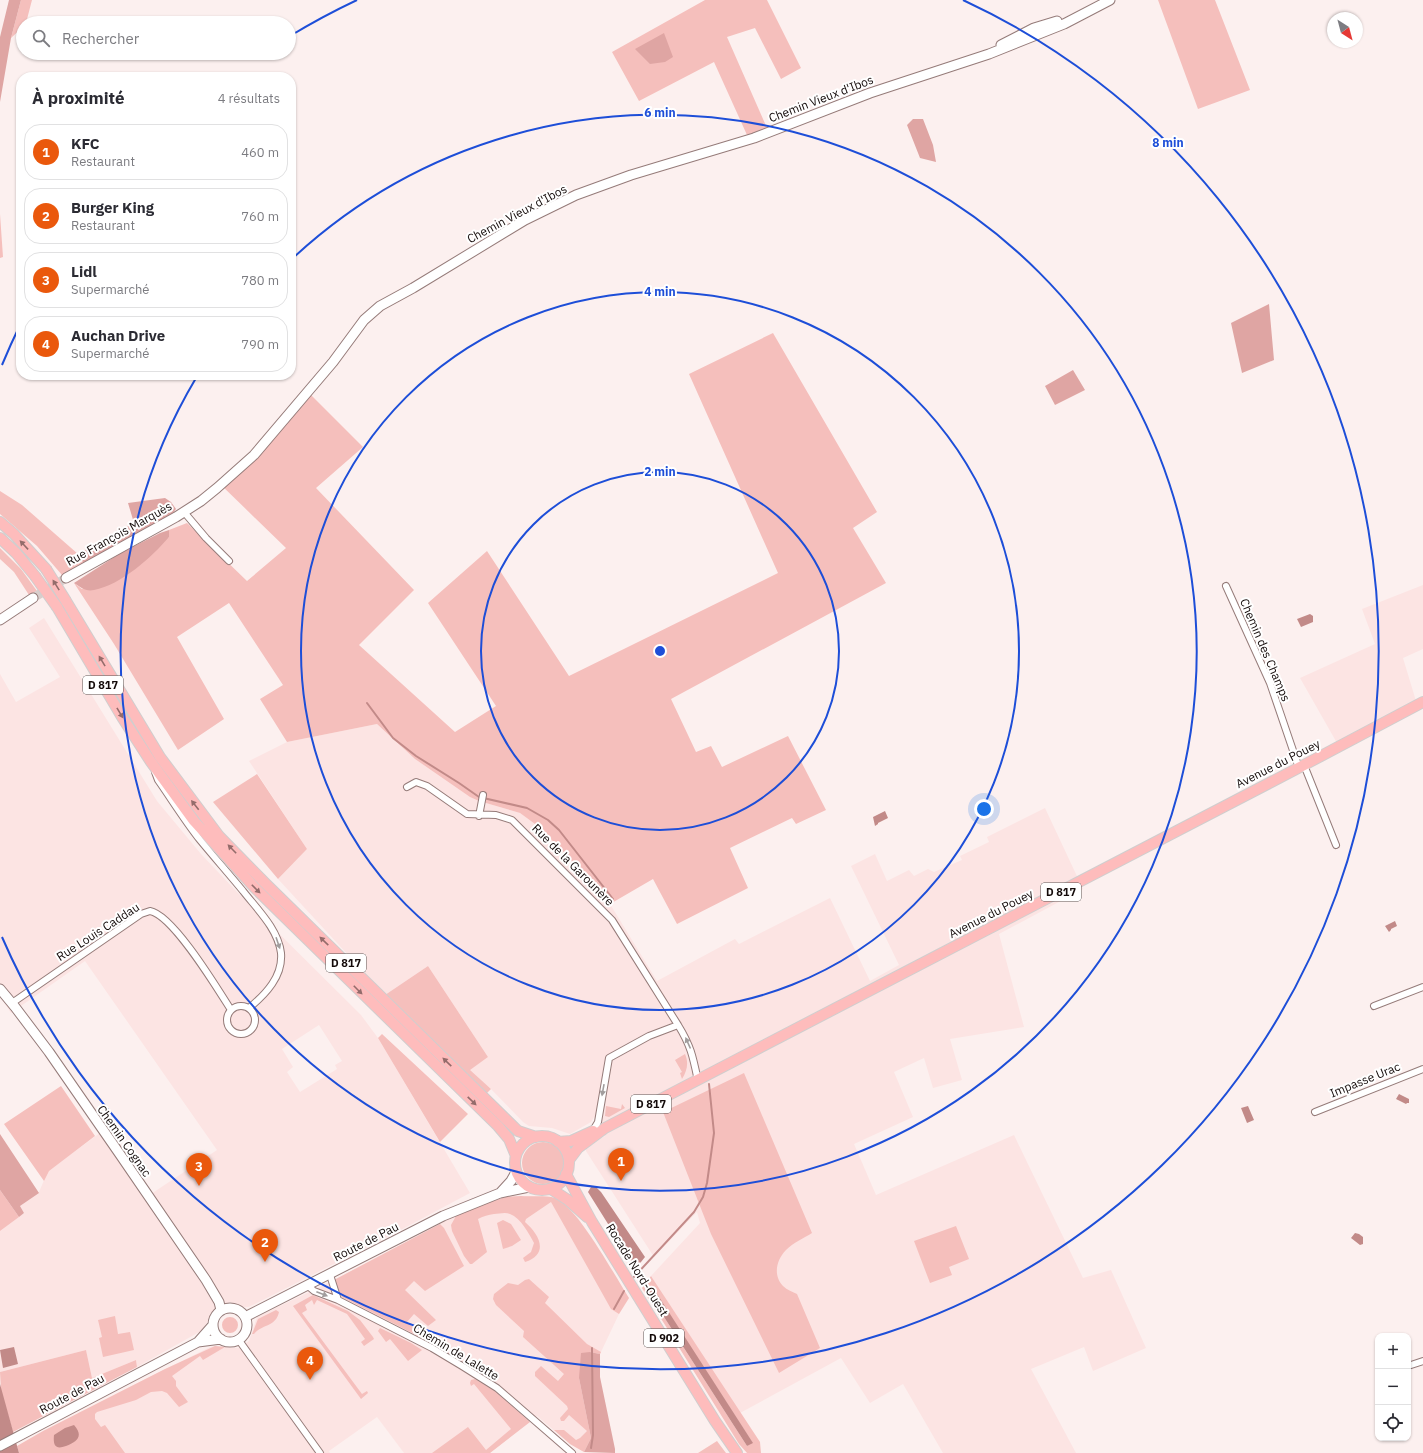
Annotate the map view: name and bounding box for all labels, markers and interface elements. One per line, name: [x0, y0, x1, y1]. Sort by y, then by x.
north arrow: [1327, 12, 1363, 48]
search box: [16, 16, 296, 60]
icon: search: [30, 27, 52, 49]
text: Rechercher: [62, 29, 139, 48]
street label: Chemin Vieux d'Ibos: [766, 72, 875, 125]
text: À proximité: [32, 87, 125, 109]
text: 4 résultats: [218, 90, 280, 107]
text: 6 min: [644, 105, 676, 120]
text: KFC: [71, 134, 100, 153]
text: 8 min: [1152, 135, 1184, 150]
text: 1: [42, 144, 50, 161]
text: 460 m: [241, 144, 279, 161]
text: Restaurant: [71, 153, 135, 170]
street label: Chemin Vieux d'Ibos: [464, 181, 569, 246]
text: Burger King: [71, 198, 154, 217]
text: 2: [42, 208, 50, 225]
text: 760 m: [241, 208, 279, 225]
text: Restaurant: [71, 217, 135, 234]
text: Lidl: [71, 262, 97, 281]
text: 3: [42, 272, 50, 289]
text: 780 m: [241, 272, 279, 289]
text: Supermarché: [71, 281, 149, 298]
text: 4 min: [644, 284, 676, 299]
text: Auchan Drive: [71, 326, 165, 345]
text: 4: [42, 336, 50, 353]
text: 790 m: [241, 336, 279, 353]
text: Supermarché: [71, 345, 149, 362]
text: 2 min: [644, 464, 676, 479]
street label: Rue François Marquès: [63, 498, 175, 569]
one-way arrow: [20, 540, 29, 549]
one-way arrow: [53, 579, 60, 591]
street label: Chemin des Champs: [1237, 596, 1294, 704]
centre of rings: [653, 644, 667, 658]
one-way arrow: [98, 656, 106, 666]
road number: D 817: [83, 676, 123, 694]
one-way arrow: [116, 707, 123, 719]
street label: Avenue du Pouey: [1233, 736, 1322, 791]
your location: [974, 799, 994, 819]
one-way arrow: [191, 800, 200, 811]
street label: Rue de la Garounère: [529, 821, 618, 909]
one-way arrow: [227, 844, 237, 854]
road number: D 817: [1041, 883, 1081, 901]
one-way arrow: [251, 884, 261, 894]
street label: Avenue du Pouey: [946, 886, 1035, 941]
street label: Rue Louis Caddau: [53, 899, 142, 964]
one-way arrow: [319, 936, 329, 946]
one-way arrow: [275, 937, 281, 949]
road number: D 817: [326, 954, 366, 972]
one-way arrow: [353, 985, 363, 995]
one-way arrow: [685, 1037, 691, 1049]
one-way arrow: [442, 1057, 452, 1067]
street label: Impasse Urac: [1327, 1059, 1402, 1100]
one-way arrow: [600, 1084, 606, 1096]
road number: D 817: [631, 1095, 671, 1113]
one-way arrow: [467, 1096, 477, 1106]
street label: Chemin Cognac: [94, 1102, 155, 1179]
pin: 1: [608, 1148, 634, 1181]
pin: 3: [186, 1153, 212, 1186]
street label: Route de Pau: [331, 1219, 401, 1264]
street label: Rocade Nord-Ouest: [603, 1221, 672, 1319]
pin: 2: [252, 1229, 278, 1262]
one-way arrow: [317, 1292, 329, 1298]
street label: Chemin de Lalette: [411, 1320, 502, 1383]
road number: D 902: [644, 1329, 684, 1347]
map controls: [1375, 1333, 1411, 1441]
button: +: [1375, 1333, 1411, 1369]
pin: 4: [297, 1347, 323, 1380]
button: −: [1375, 1369, 1411, 1405]
street label: Route de Pau: [37, 1370, 107, 1417]
button: locate: [1375, 1405, 1411, 1441]

